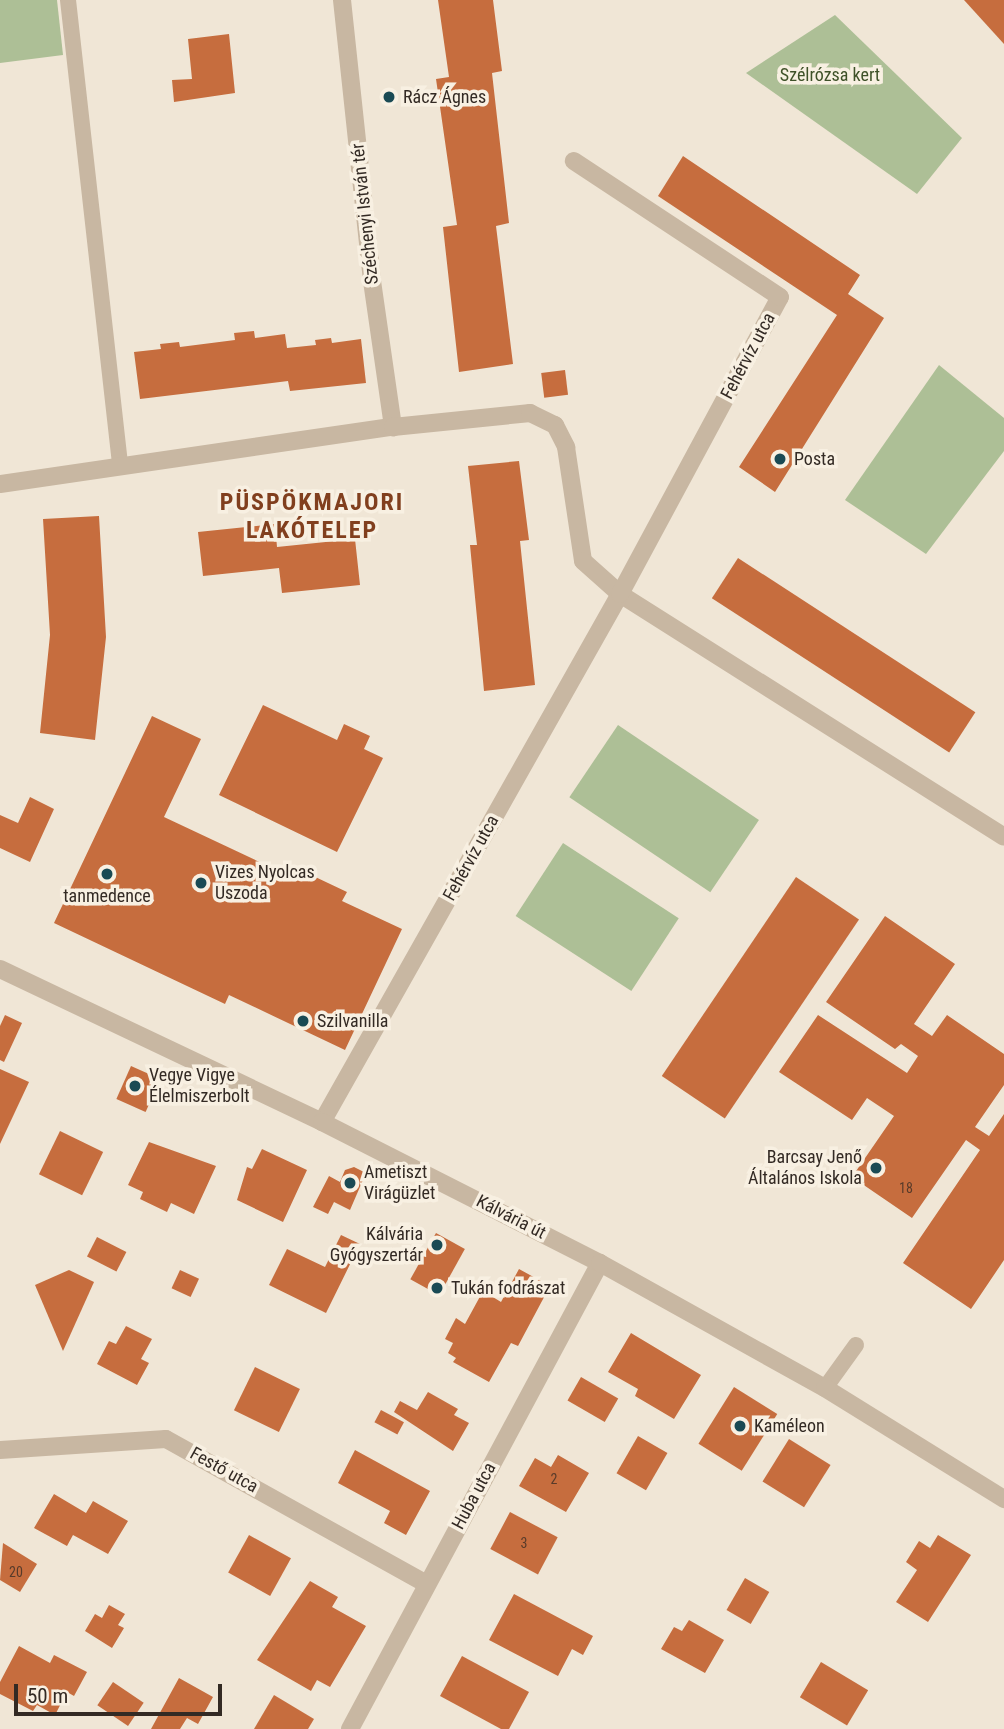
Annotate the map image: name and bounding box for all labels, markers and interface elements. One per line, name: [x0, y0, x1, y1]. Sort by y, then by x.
park label: Szélrózsa kert: [780, 64, 880, 86]
place label: Rácz Ágnes: [403, 86, 486, 108]
marker: Rácz Ágnes: [381, 89, 397, 105]
street label: Széchenyi István tér: [347, 142, 383, 286]
street label: Fehérvíz utca: [716, 309, 780, 403]
place label: Posta: [794, 448, 835, 470]
marker: Posta: [772, 451, 788, 467]
district label: PÜSPÖKMAJORI LAKÓTELEP: [221, 489, 403, 545]
street label: Fehérvíz utca: [439, 811, 503, 905]
place label: Vizes Nyolcas Uszoda: [215, 862, 315, 904]
marker: tanmedence: [99, 866, 115, 882]
marker: Vizes Nyolcas Uszoda: [193, 875, 209, 891]
place label: tanmedence: [63, 885, 151, 907]
place label: Szilvanilla: [317, 1010, 388, 1032]
marker: Szilvanilla: [295, 1013, 311, 1029]
place label: Vegye Vigye Élelmiszerbolt: [149, 1065, 250, 1108]
marker: Vegye Vigye Élelmiszerbolt: [127, 1078, 143, 1094]
place label: Barcsay Jenő Általános Iskola: [748, 1147, 862, 1190]
marker: Barcsay Jenő Általános Iskola: [868, 1160, 884, 1176]
place label: Ametiszt Virágüzlet: [364, 1162, 435, 1204]
marker: Ametiszt Virágüzlet: [342, 1175, 358, 1191]
house number: 18: [899, 1180, 913, 1196]
street label: Kálvária út: [473, 1190, 549, 1244]
place label: Kálvária Gyógyszertár: [330, 1224, 423, 1266]
marker: Kálvária Gyógyszertár: [429, 1237, 445, 1253]
place label: Tukán fodrászat: [451, 1277, 565, 1299]
marker: Tukán fodrászat: [429, 1280, 445, 1296]
place label: Kaméleon: [754, 1415, 825, 1437]
marker: Kaméleon: [732, 1418, 748, 1434]
street label: Festő utca: [186, 1443, 262, 1497]
street label: Huba utca: [447, 1459, 501, 1533]
house number: 2: [551, 1471, 557, 1487]
house number: 3: [521, 1535, 527, 1551]
house number: 20: [9, 1564, 23, 1580]
scale bar: [18, 1670, 226, 1714]
text: 50 m: [27, 1684, 68, 1708]

